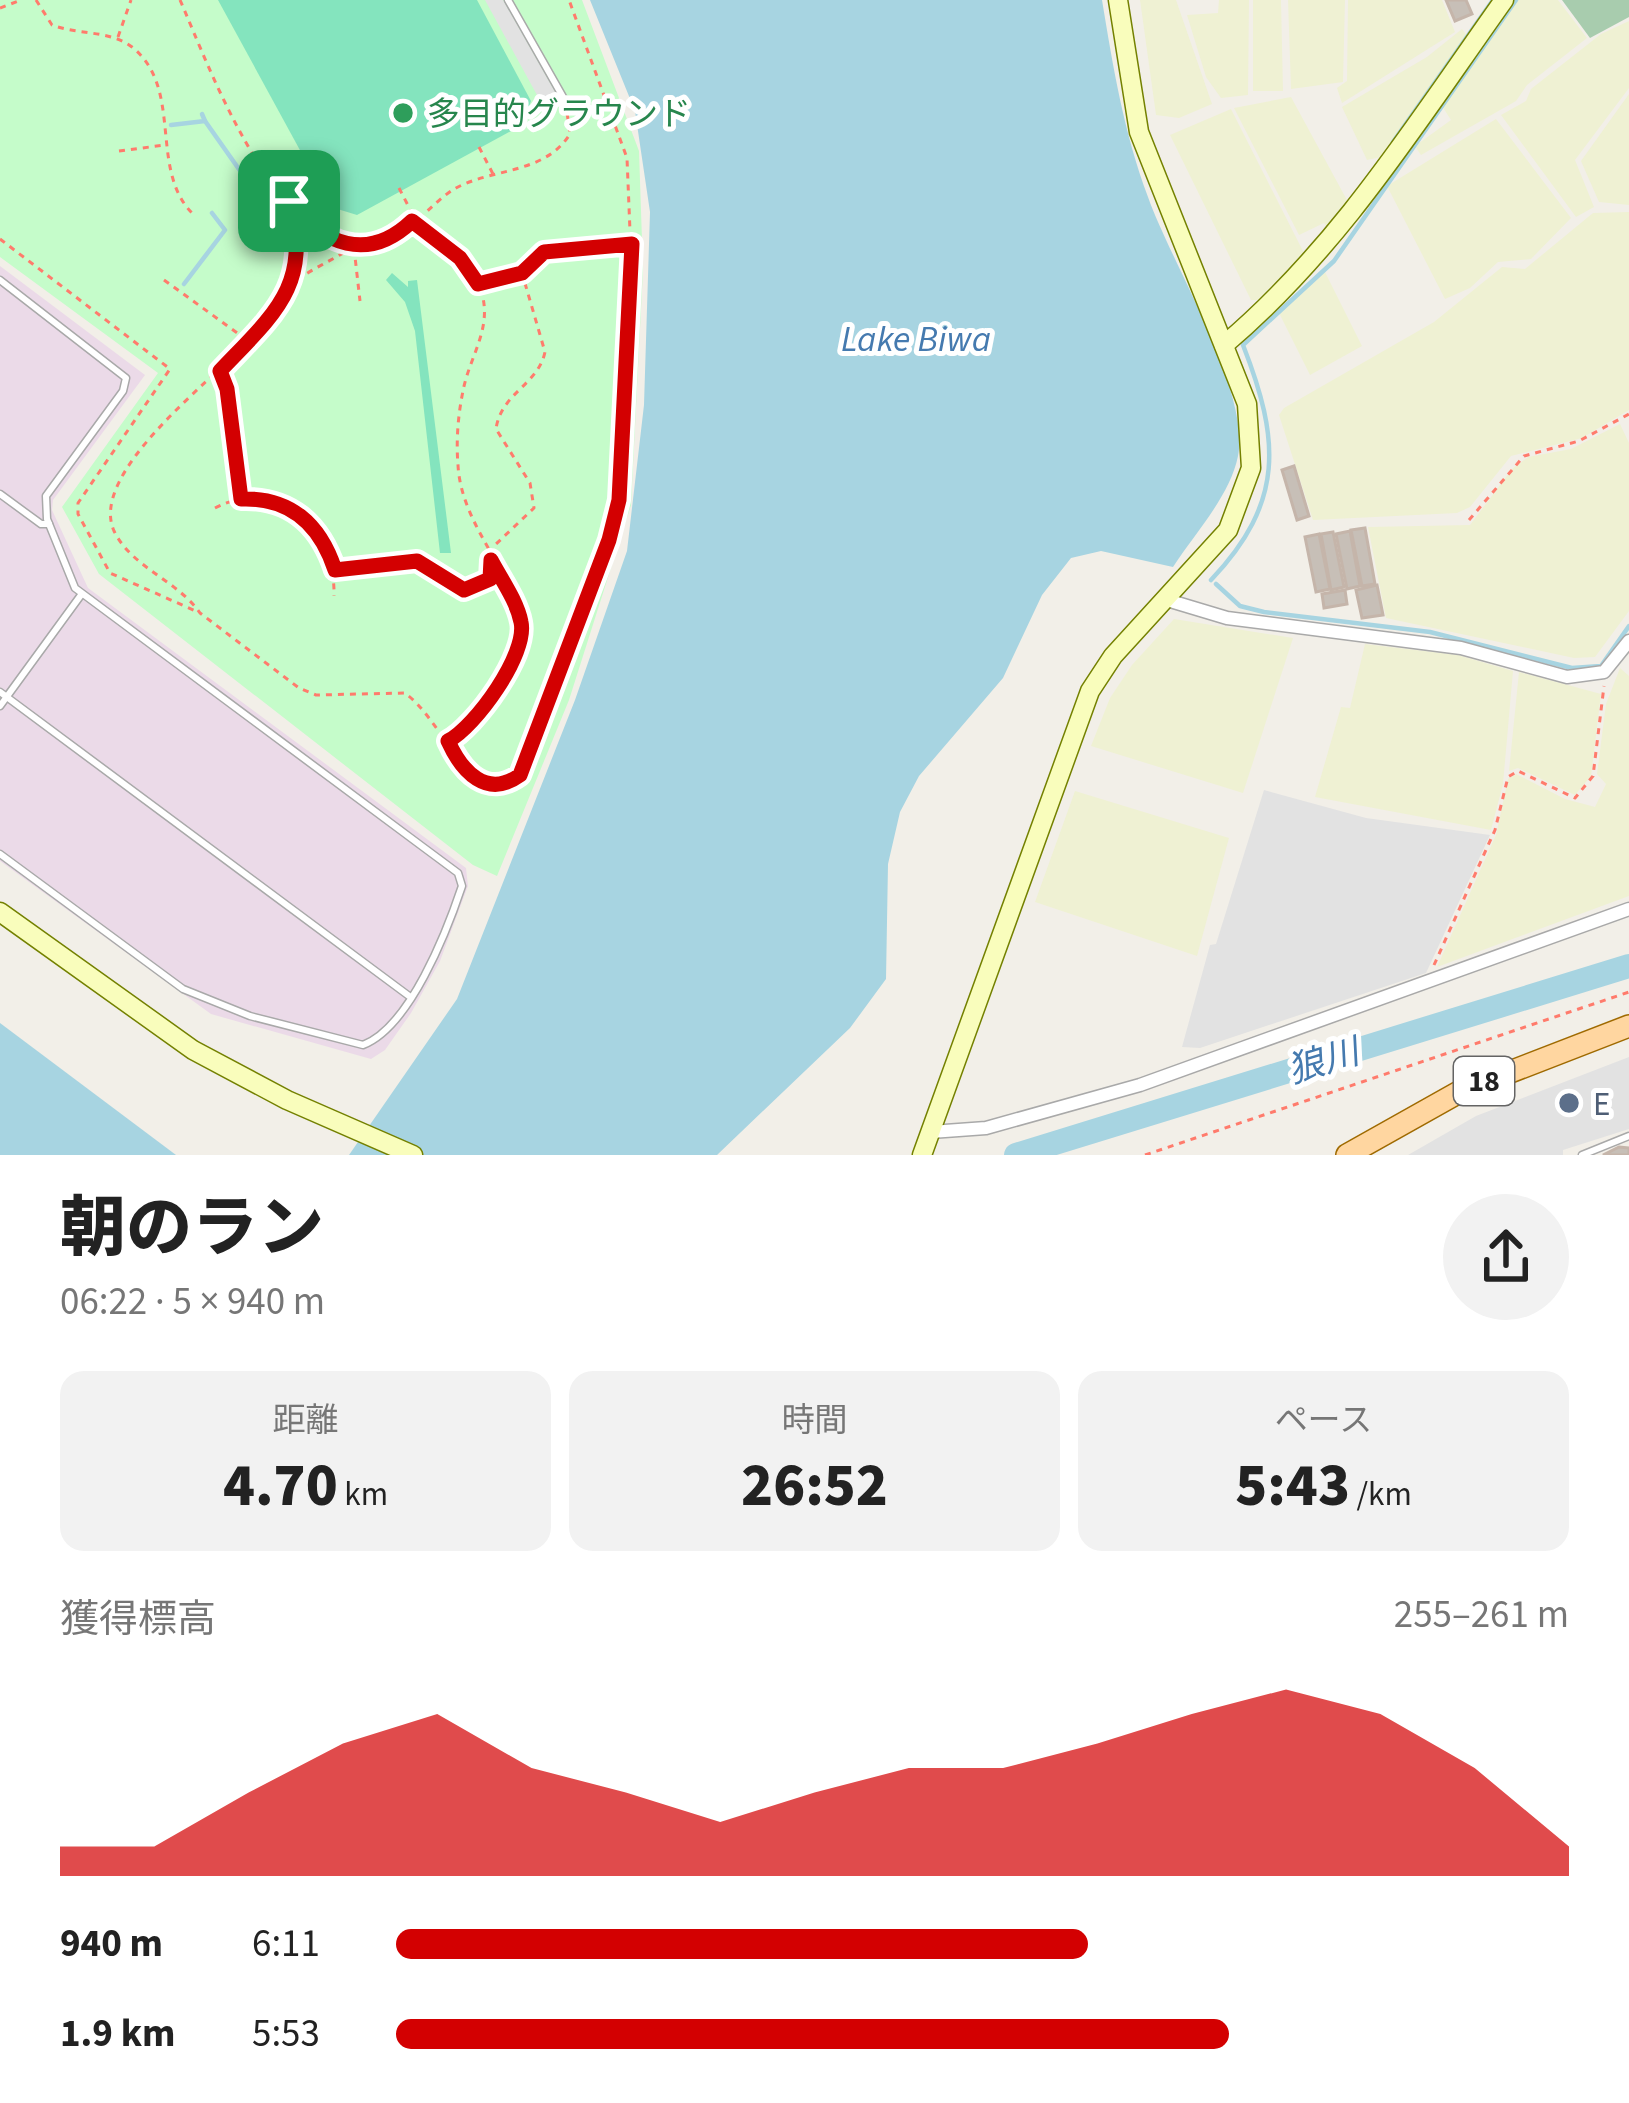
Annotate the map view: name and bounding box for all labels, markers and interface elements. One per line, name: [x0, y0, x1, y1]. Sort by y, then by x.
place label: 多目的グラウンド: [427, 91, 691, 138]
marker: 多目的グラウンド: [390, 100, 416, 126]
pin: [238, 150, 340, 252]
icon: arrive: [256, 168, 322, 234]
water label: Lake Biwa: [841, 314, 991, 365]
water label: 狼川: [1282, 1025, 1369, 1096]
road number: 18: [1454, 1057, 1514, 1105]
place label: E: [1593, 1081, 1610, 1128]
marker: E: [1556, 1090, 1582, 1116]
text: 朝のラン: [60, 1182, 324, 1276]
button: share: [1443, 1194, 1569, 1320]
text: 06:22 · 5 × 940 m: [60, 1274, 325, 1330]
text: 距離: [273, 1397, 339, 1444]
text: 時間: [782, 1397, 848, 1444]
text: ペース: [1275, 1397, 1372, 1444]
text: 4.70: [223, 1444, 338, 1529]
text: 26:52: [741, 1444, 888, 1529]
text: 5:43: [1235, 1444, 1350, 1529]
text: km: [338, 1471, 388, 1518]
text: /km: [1350, 1471, 1412, 1518]
text: 255–261 m: [1394, 1587, 1569, 1643]
text: 獲得標高: [60, 1592, 216, 1648]
text: 940 m: [60, 1916, 163, 1972]
text: 6:11: [252, 1916, 320, 1972]
text: 1.9 km: [60, 2006, 175, 2062]
text: 5:53: [252, 2006, 320, 2062]

